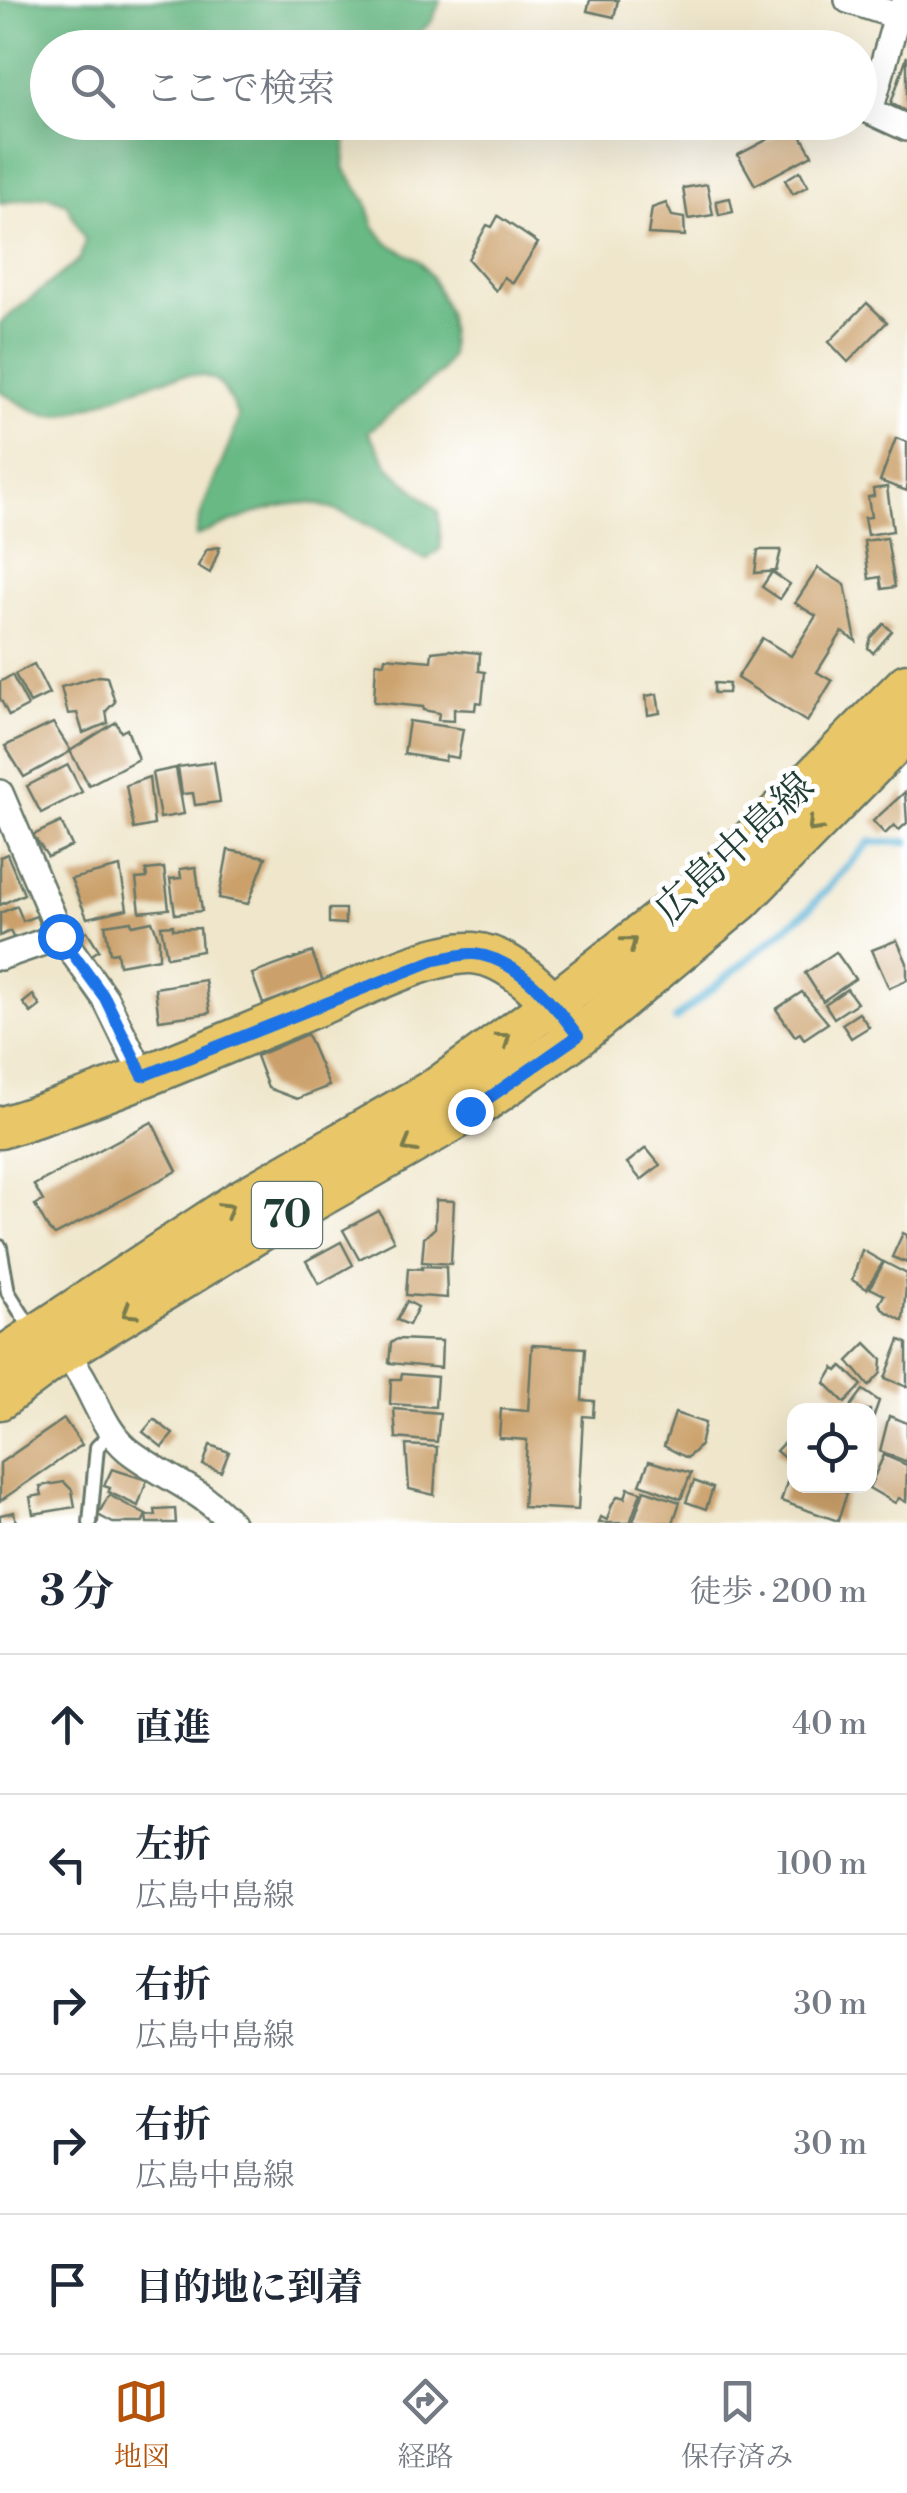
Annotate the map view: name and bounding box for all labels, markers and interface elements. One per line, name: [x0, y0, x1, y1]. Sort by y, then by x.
search box: [30, 30, 877, 140]
icon: search: [65, 58, 120, 113]
text: ここで検索: [145, 66, 335, 113]
street label: 広島中島線: [645, 763, 825, 935]
one-way arrow: [808, 814, 826, 832]
route start: [38, 914, 84, 960]
one-way arrow: [619, 938, 637, 955]
one-way arrow: [493, 1033, 512, 1052]
route end: [448, 1089, 494, 1135]
one-way arrow: [401, 1134, 419, 1153]
road number: 70: [252, 1182, 322, 1248]
one-way arrow: [217, 1202, 235, 1221]
one-way arrow: [122, 1299, 140, 1318]
map controls: [787, 1403, 877, 1493]
button: locate: [787, 1403, 877, 1493]
text: 3 分: [40, 1566, 114, 1619]
text: 徒歩 · 200 m: [689, 1572, 867, 1612]
icon: ahead: [40, 1697, 95, 1752]
text: 40 m: [792, 1704, 867, 1744]
text: 直進: [135, 1705, 211, 1752]
text: 左折: [135, 1822, 211, 1869]
icon: left: [40, 1837, 95, 1892]
text: 100 m: [777, 1844, 867, 1884]
text: 広島中島線: [135, 1876, 295, 1916]
text: 右折: [135, 1962, 211, 2009]
icon: right: [40, 1977, 95, 2032]
text: 30 m: [793, 1984, 867, 2024]
text: 広島中島線: [135, 2016, 295, 2056]
text: 右折: [135, 2102, 211, 2149]
icon: right: [40, 2117, 95, 2172]
text: 30 m: [793, 2124, 867, 2164]
text: 広島中島線: [135, 2156, 295, 2196]
icon: arrive: [40, 2257, 95, 2312]
text: 目的地に到着: [135, 2265, 363, 2312]
tab: 地図: [114, 2374, 170, 2475]
tab: 経路: [397, 2374, 453, 2475]
tab: 保存済み: [681, 2374, 793, 2475]

